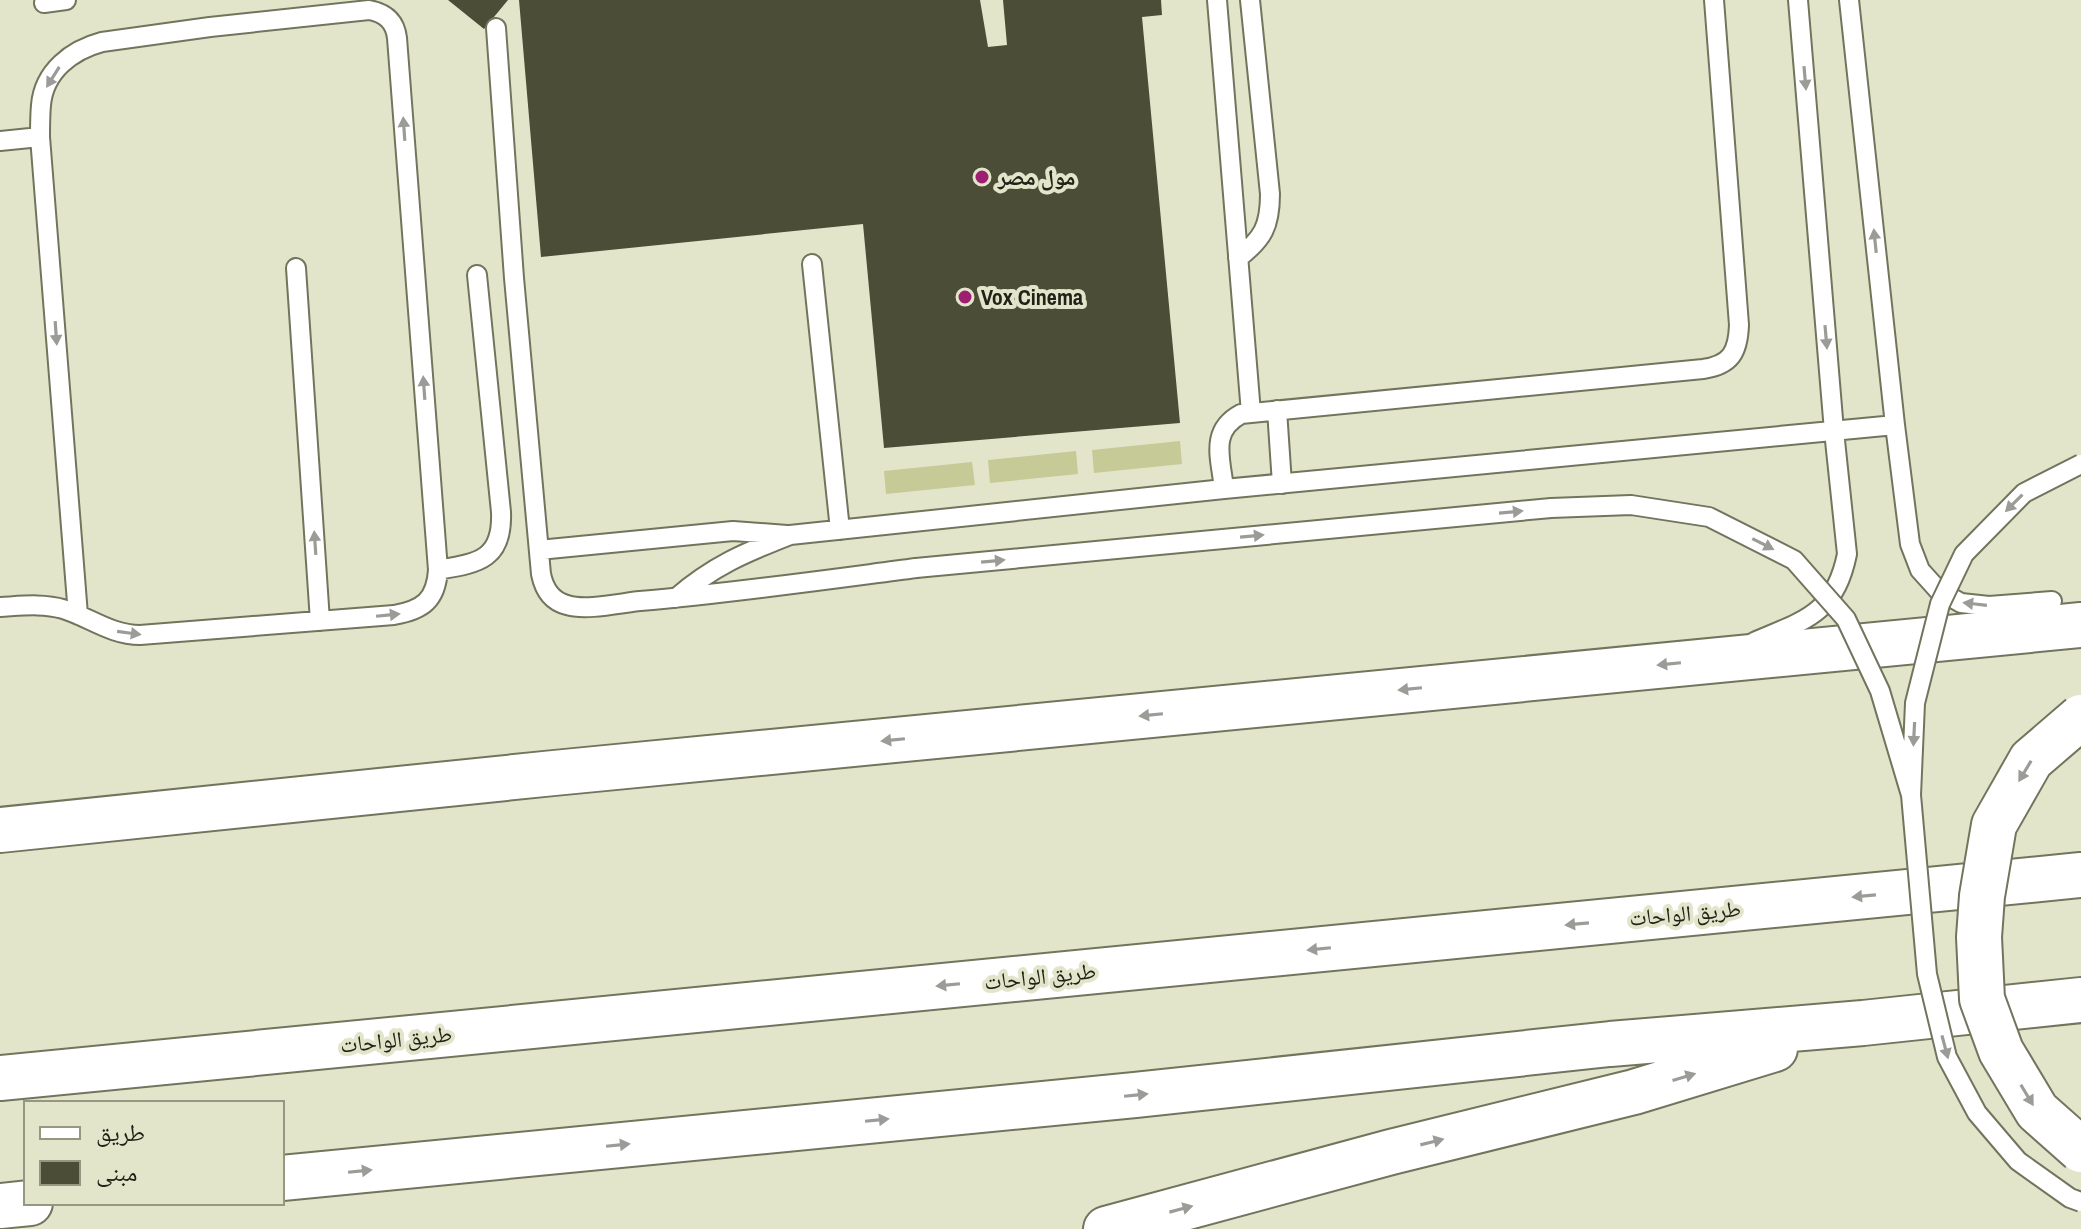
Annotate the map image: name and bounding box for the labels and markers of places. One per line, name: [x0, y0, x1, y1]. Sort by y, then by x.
place label: مول مصر: [997, 162, 1075, 192]
marker: مول مصر: [973, 168, 991, 186]
place label: Vox Cinema: [981, 282, 1083, 312]
marker: Vox Cinema: [956, 288, 974, 306]

